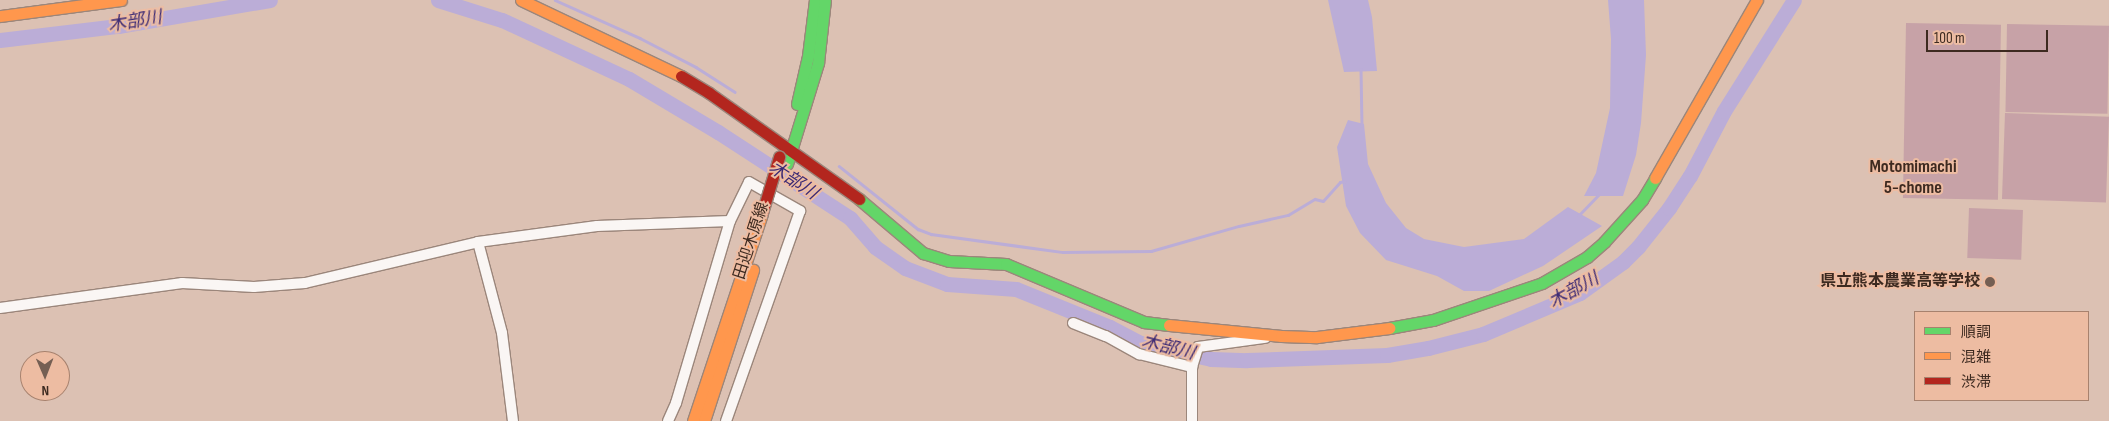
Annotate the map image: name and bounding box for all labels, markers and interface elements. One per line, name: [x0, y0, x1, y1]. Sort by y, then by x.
water label: 木部川: [107, 7, 163, 37]
scale bar: [1929, 20, 2052, 52]
text: 100 m: [1934, 29, 1965, 48]
water label: 木部川: [764, 157, 822, 205]
district label: Motomimachi 5-chome: [1869, 157, 1957, 200]
street label: 田迎木原線: [731, 200, 773, 282]
water label: 木部川: [1545, 268, 1603, 314]
place label: 県立熊本農業高等学校: [1820, 272, 1980, 292]
marker: 県立熊本農業高等学校: [1984, 276, 1996, 288]
legend: [1914, 311, 2089, 401]
text: 順調: [1961, 323, 1991, 342]
water label: 木部川: [1139, 331, 1197, 365]
text: 混雑: [1961, 348, 1991, 367]
north arrow: [20, 351, 70, 401]
text: 渋滞: [1961, 373, 1991, 392]
text: N: [41, 382, 49, 399]

